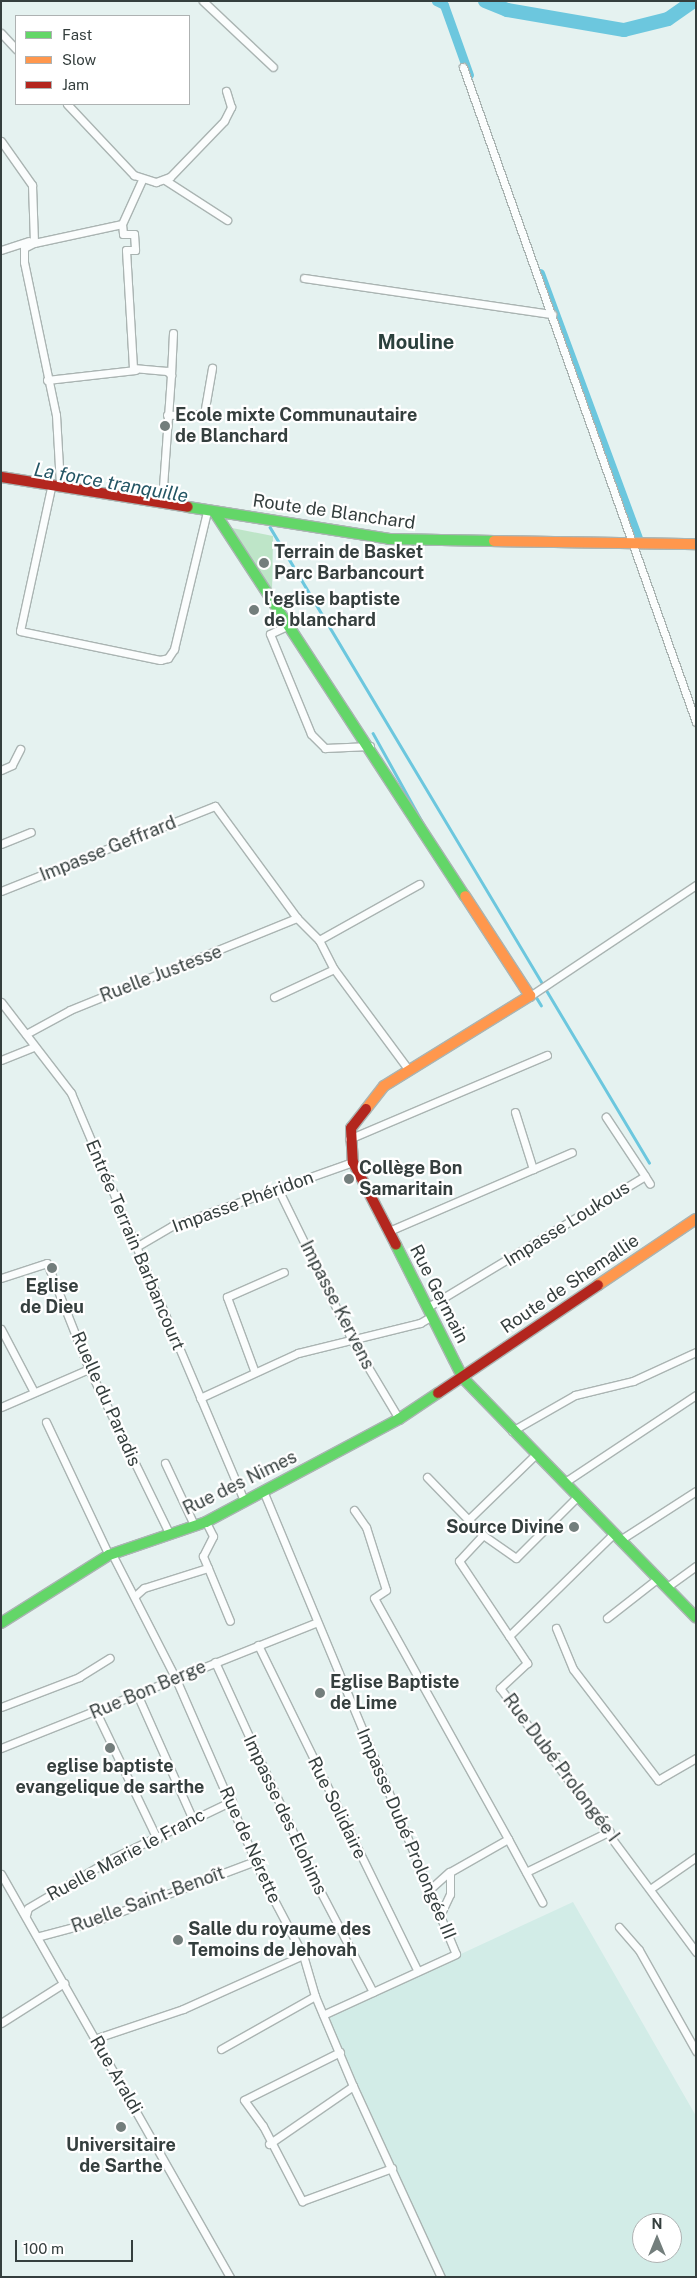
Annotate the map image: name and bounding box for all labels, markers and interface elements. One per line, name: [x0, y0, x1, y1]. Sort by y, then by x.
legend: [15, 15, 190, 105]
text: Fast: [62, 26, 92, 43]
text: Slow: [62, 51, 96, 68]
text: Jam: [62, 76, 89, 93]
district label: Mouline: [378, 330, 454, 354]
place label: Ecole mixte Communautaire de Blanchard: [175, 405, 417, 448]
marker: Ecole mixte Communautaire de Blanchard: [159, 420, 171, 432]
water label: La force tranquille: [32, 458, 190, 508]
street label: Route de Blanchard: [251, 490, 417, 534]
place label: Terrain de Basket Parc Barbancourt: [274, 542, 424, 584]
marker: Terrain de Basket Parc Barbancourt: [258, 557, 270, 569]
place label: l'eglise baptiste de blanchard: [264, 589, 400, 632]
marker: l'eglise baptiste de blanchard: [248, 604, 260, 616]
street label: Impasse Geffrard: [37, 812, 179, 886]
street label: Ruelle Justesse: [97, 941, 225, 1007]
street label: Entrée Terrain Barbancourt: [81, 1137, 189, 1353]
place label: Collège Bon Samaritain: [359, 1158, 463, 1200]
street label: Impasse Phéridon: [169, 1166, 317, 1238]
marker: Collège Bon Samaritain: [343, 1173, 355, 1185]
street label: Impasse Loukous: [500, 1177, 634, 1271]
street label: Route de Shemallie: [497, 1230, 643, 1338]
street label: Impasse Kervens: [295, 1237, 379, 1373]
street label: Rue Germain: [405, 1241, 473, 1347]
marker: Eglise de Dieu: [46, 1262, 58, 1274]
place label: Eglise de Dieu: [20, 1276, 84, 1318]
street label: Ruelle du Paradis: [67, 1328, 145, 1470]
street label: Rue des Nimes: [179, 1446, 301, 1520]
place label: Source Divine: [446, 1516, 564, 1538]
marker: Source Divine: [568, 1521, 580, 1533]
street label: Rue Bon Berge: [87, 1656, 209, 1724]
place label: Eglise Baptiste de Lime: [330, 1672, 460, 1715]
marker: Eglise Baptiste de Lime: [314, 1687, 326, 1699]
street label: Rue Dubé Prolongée I: [498, 1690, 624, 1846]
street label: Impasse Dubé Prolongée III: [352, 1725, 460, 1943]
street label: Impasse des Elohims: [238, 1732, 332, 1898]
marker: eglise baptiste evangelique de sarthe: [104, 1742, 116, 1754]
street label: Rue Solidaire: [303, 1753, 371, 1863]
place label: eglise baptiste evangelique de sarthe: [15, 1756, 205, 1798]
street label: Rue de Nérette: [215, 1783, 285, 1907]
street label: Ruelle Marie le Franc: [43, 1804, 209, 1906]
street label: Ruelle Saint-Benoît: [68, 1862, 228, 1938]
place label: Salle du royaume des Temoins de Jehovah: [188, 1919, 371, 1962]
marker: Salle du royaume des Temoins de Jehovah: [172, 1934, 184, 1946]
street label: Rue Araldi: [85, 2032, 147, 2118]
marker: Universitaire de Sarthe: [115, 2121, 127, 2133]
place label: Universitaire de Sarthe: [66, 2135, 176, 2178]
north arrow: [632, 2213, 682, 2263]
text: N: [652, 2216, 662, 2232]
scale bar: [18, 2230, 135, 2262]
text: 100 m: [23, 2240, 64, 2257]

